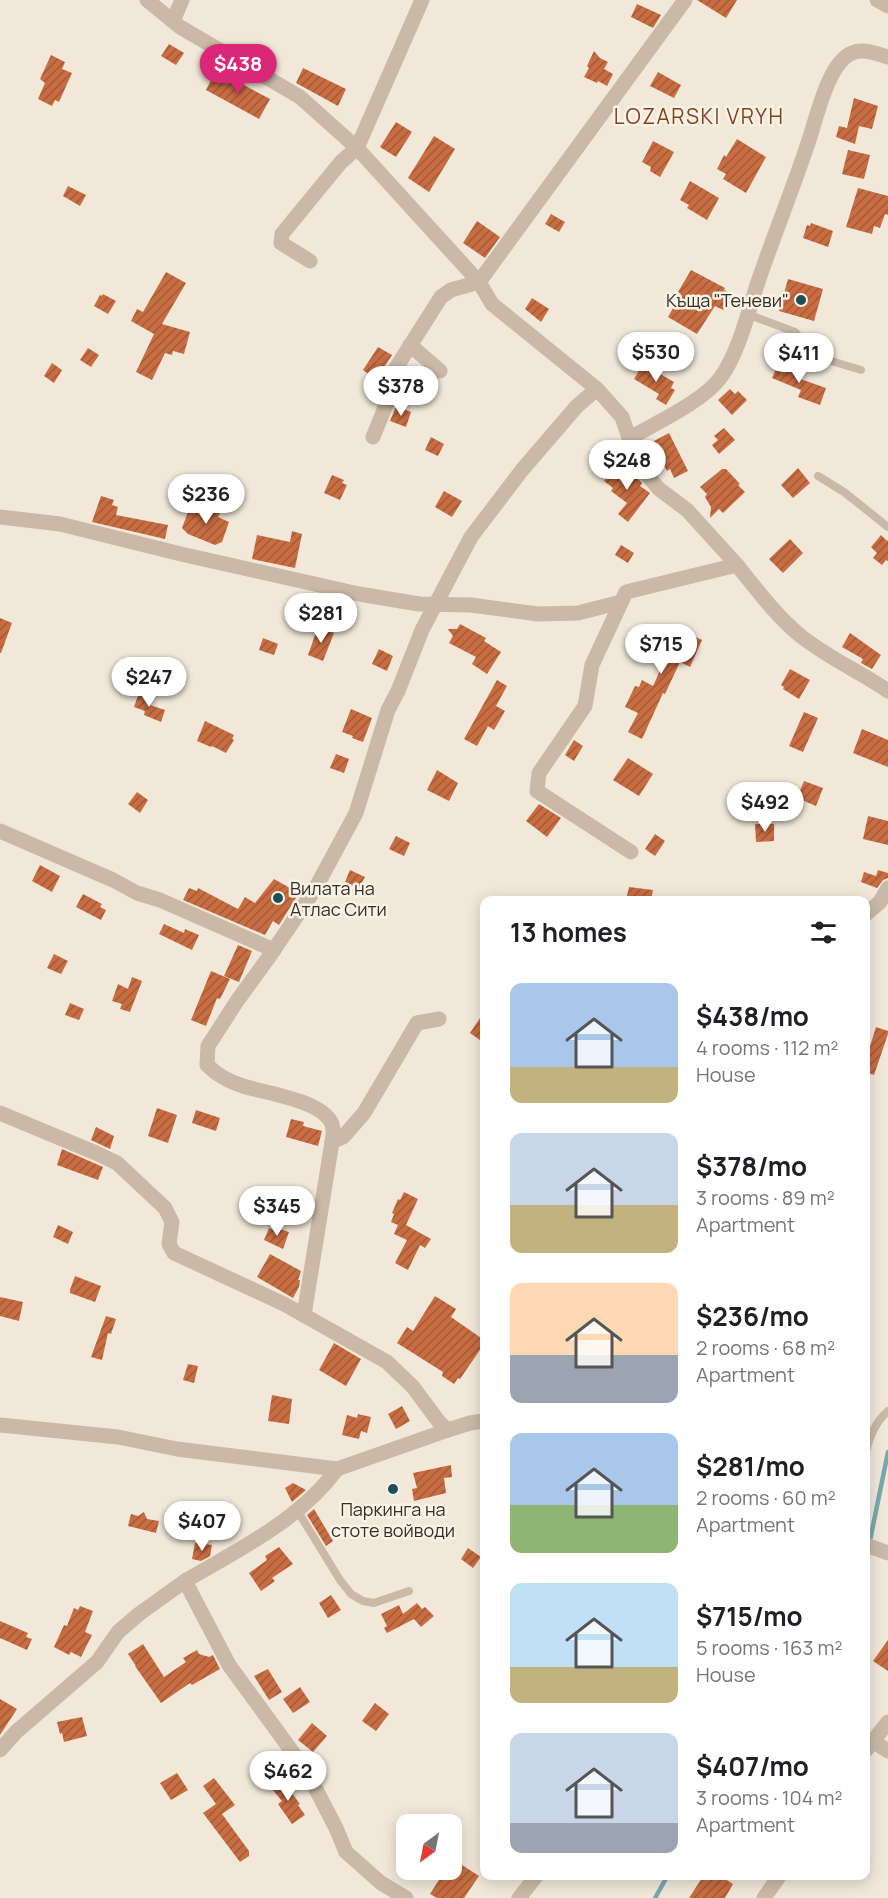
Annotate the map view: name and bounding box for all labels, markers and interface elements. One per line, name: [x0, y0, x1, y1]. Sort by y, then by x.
pin: $438: [202, 44, 274, 95]
text: $438: [214, 50, 262, 77]
district label: LOZARSKI VRYH: [614, 102, 784, 130]
place label: Къща "Теневи": [666, 288, 789, 312]
marker: Къща "Теневи": [794, 293, 808, 307]
pin: $530: [620, 332, 692, 383]
pin: $411: [763, 333, 835, 384]
text: $530: [631, 338, 681, 365]
text: $411: [778, 339, 820, 366]
pin: $378: [365, 366, 437, 417]
text: $378: [377, 372, 425, 399]
pin: $248: [591, 440, 663, 491]
text: $248: [603, 446, 651, 473]
pin: $236: [170, 474, 242, 525]
text: $236: [182, 480, 230, 507]
pin: $281: [285, 593, 357, 644]
text: $281: [298, 599, 344, 626]
pin: $715: [625, 624, 697, 675]
text: $715: [639, 630, 683, 657]
pin: $247: [113, 657, 185, 708]
text: $247: [126, 663, 172, 690]
pin: $492: [729, 782, 801, 833]
text: $492: [741, 788, 789, 815]
place label: Вилата на Атлас Сити: [290, 876, 387, 921]
marker: Вилата на Атлас Сити: [271, 891, 285, 905]
text: 13 homes: [510, 914, 627, 950]
icon: filters: [807, 916, 840, 949]
text: $438/mo: [696, 998, 809, 1034]
icon: home: [558, 1007, 630, 1079]
text: 4 rooms · 112 m²: [696, 1034, 838, 1061]
text: House: [696, 1061, 756, 1088]
text: $378/mo: [696, 1148, 807, 1184]
icon: home: [558, 1157, 630, 1229]
text: 3 rooms · 89 m²: [696, 1184, 835, 1211]
pin: $345: [241, 1186, 313, 1237]
text: $345: [253, 1192, 301, 1219]
text: Apartment: [696, 1211, 795, 1238]
text: $236/mo: [696, 1298, 809, 1334]
icon: home: [558, 1307, 630, 1379]
text: 2 rooms · 68 m²: [696, 1334, 835, 1361]
text: Apartment: [696, 1361, 795, 1388]
text: $281/mo: [696, 1448, 805, 1484]
icon: home: [558, 1457, 630, 1529]
marker: Паркинга на стоте войводи: [386, 1482, 400, 1496]
text: 2 rooms · 60 m²: [696, 1484, 836, 1511]
place label: Паркинга на стоте войводи: [331, 1497, 455, 1542]
pin: $407: [166, 1501, 238, 1552]
text: $407: [178, 1507, 226, 1534]
text: Apartment: [696, 1511, 795, 1538]
text: $715/mo: [696, 1598, 803, 1634]
icon: home: [558, 1607, 630, 1679]
text: 5 rooms · 163 m²: [696, 1634, 842, 1661]
text: House: [696, 1661, 756, 1688]
text: $407/mo: [696, 1748, 809, 1784]
pin: $462: [252, 1751, 324, 1802]
text: $462: [263, 1757, 313, 1784]
icon: home: [558, 1757, 630, 1829]
text: 3 rooms · 104 m²: [696, 1784, 842, 1811]
text: Apartment: [696, 1811, 795, 1838]
north arrow: [396, 1814, 462, 1880]
map controls: [396, 1814, 462, 1880]

